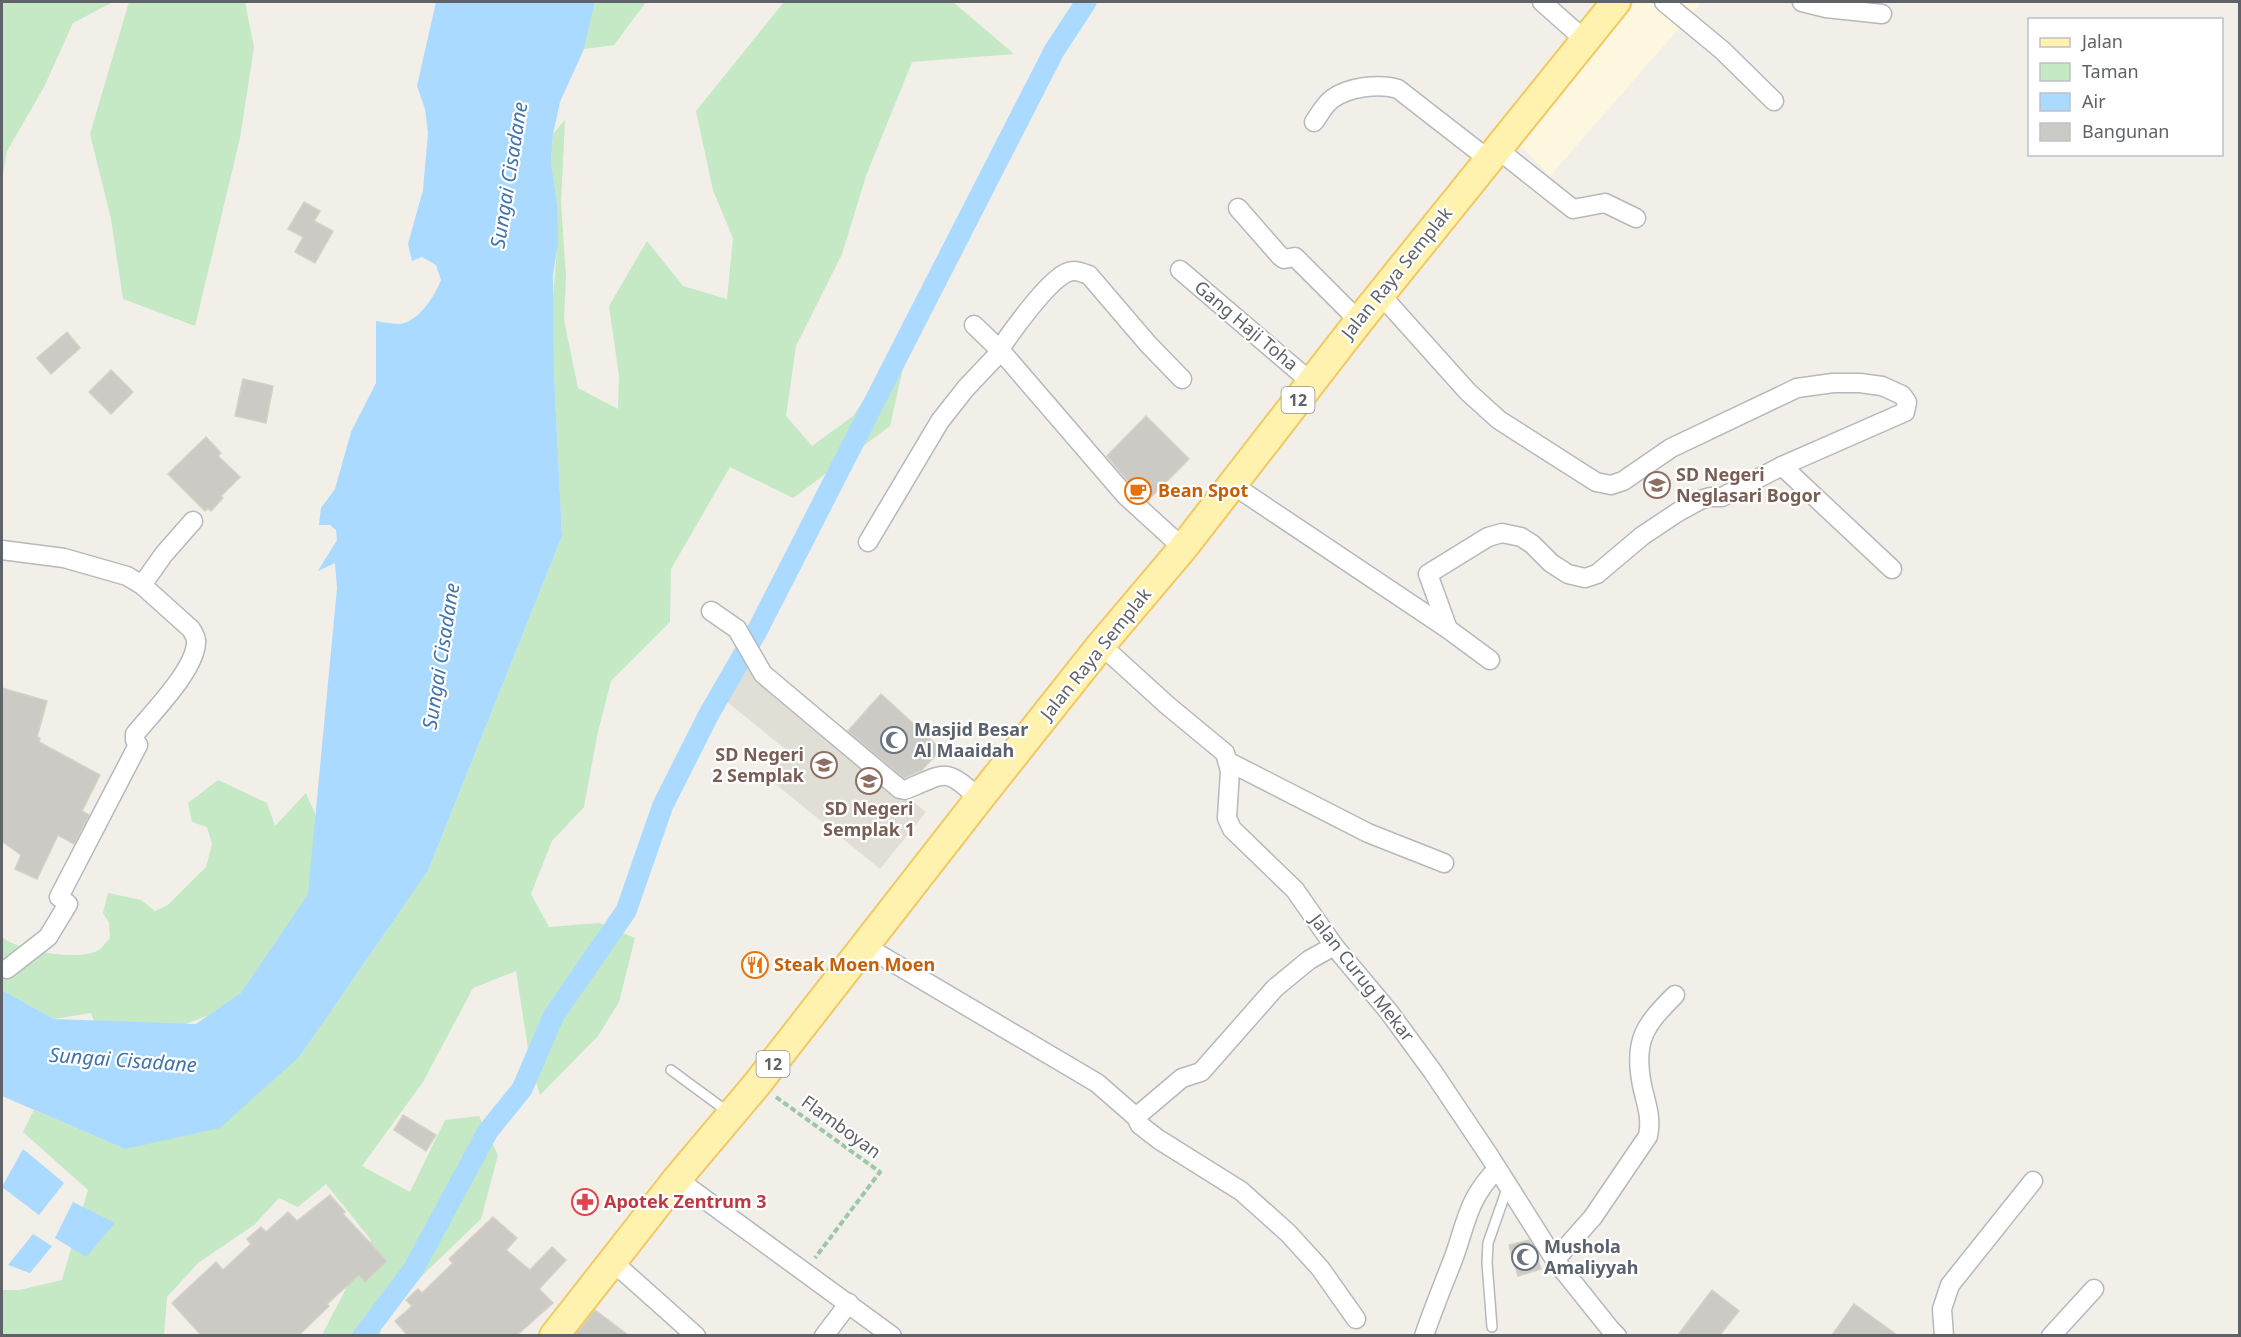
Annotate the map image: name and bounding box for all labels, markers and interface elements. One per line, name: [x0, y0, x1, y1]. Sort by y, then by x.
legend: [2028, 18, 2223, 156]
text: Jalan: [2080, 29, 2123, 53]
text: Taman: [2082, 59, 2139, 83]
text: Air: [2082, 89, 2106, 113]
water label: Sungai Cisadane: [484, 100, 533, 250]
text: Bangunan: [2082, 119, 2169, 143]
street label: Jalan Raya Semplak: [1334, 201, 1457, 345]
street label: Gang Haji Toha: [1190, 275, 1304, 376]
road number: 12: [1282, 387, 1314, 413]
place label: SD Negeri Neglasari Bogor: [1676, 462, 1821, 507]
school or university icon: SD Negeri Neglasari Bogor: [1642, 470, 1672, 500]
cafe icon: Bean Spot: [1123, 476, 1153, 506]
place label: Bean Spot: [1158, 478, 1248, 502]
water label: Sungai Cisadane: [416, 581, 465, 731]
street label: Jalan Raya Semplak: [1033, 582, 1156, 726]
place label: Masjid Besar Al Maaidah: [914, 717, 1028, 762]
mosque icon: Masjid Besar Al Maaidah: [879, 725, 909, 755]
place label: SD Negeri 2 Semplak: [712, 742, 805, 787]
school or university icon: SD Negeri 2 Semplak: [809, 750, 839, 780]
school or university icon: SD Negeri Semplak 1: [854, 766, 884, 796]
place label: SD Negeri Semplak 1: [823, 796, 915, 841]
street label: Jalan Curug Mekar: [1304, 907, 1421, 1047]
restaurant icon: Steak Moen Moen: [740, 950, 770, 980]
place label: Steak Moen Moen: [774, 952, 935, 976]
water label: Sungai Cisadane: [48, 1041, 198, 1078]
road number: 12: [756, 1051, 790, 1077]
street label: Flamboyan: [797, 1089, 886, 1163]
pharmacy icon: Apotek Zentrum 3: [570, 1187, 600, 1217]
place label: Apotek Zentrum 3: [604, 1189, 766, 1213]
place label: Mushola Amaliyyah: [1544, 1234, 1639, 1279]
mosque icon: Mushola Amaliyyah: [1510, 1242, 1540, 1272]

